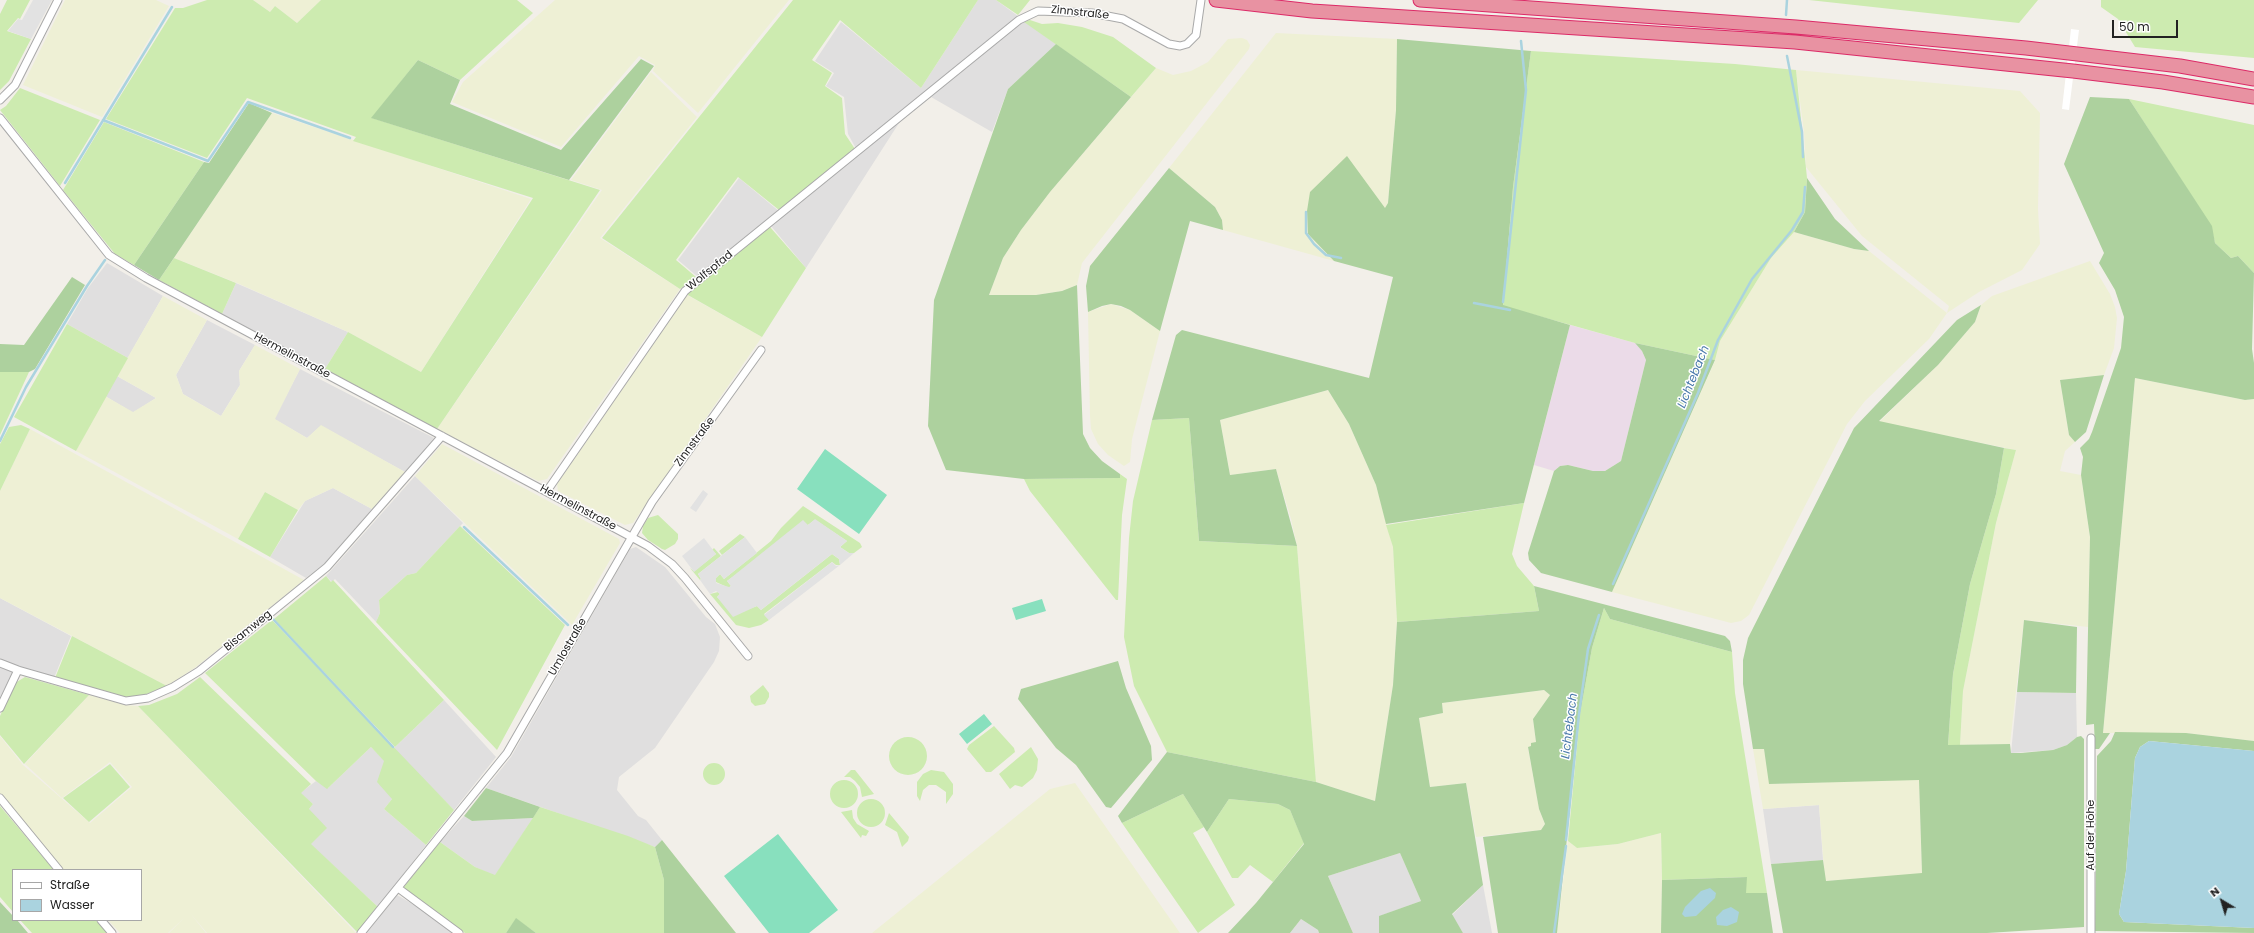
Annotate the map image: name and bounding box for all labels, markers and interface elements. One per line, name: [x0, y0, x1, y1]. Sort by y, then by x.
street label: Zinnstraße: [1050, 3, 1110, 23]
scale bar: [2114, 12, 2180, 38]
text: 50 m: [2119, 18, 2150, 35]
street label: Wolfspfad: [684, 248, 736, 294]
street label: Hermelinstraße: [251, 330, 333, 382]
water label: Lichtebach: [1675, 344, 1713, 410]
street label: Zinnstraße: [672, 415, 718, 469]
street label: Hermelinstraße: [537, 482, 619, 534]
street label: Bisamweg: [222, 608, 274, 654]
street label: Umlostraße: [546, 616, 590, 678]
water label: Lichtebach: [1559, 692, 1581, 760]
street label: Auf der Höhe: [2084, 800, 2098, 870]
legend: [12, 869, 142, 921]
text: Straße: [50, 876, 90, 893]
north arrow: [2202, 881, 2242, 921]
text: N: [2206, 883, 2223, 900]
text: Wasser: [50, 896, 94, 913]

